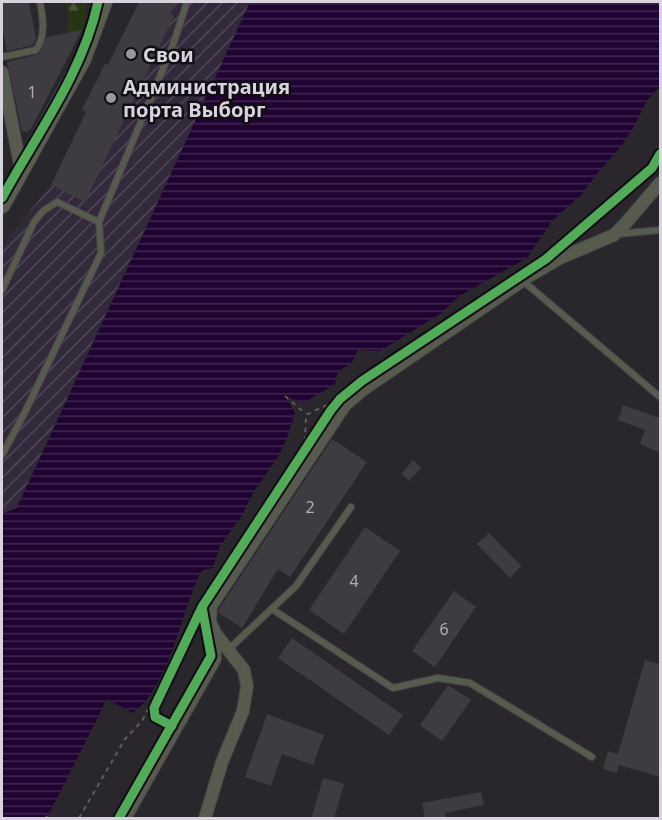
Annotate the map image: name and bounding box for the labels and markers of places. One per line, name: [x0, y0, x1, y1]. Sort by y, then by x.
place label: Свои: [143, 41, 194, 68]
marker: Свои: [124, 47, 138, 61]
place label: Администрация порта Выборг: [123, 73, 290, 123]
marker: Администрация порта Выборг: [104, 91, 118, 105]

